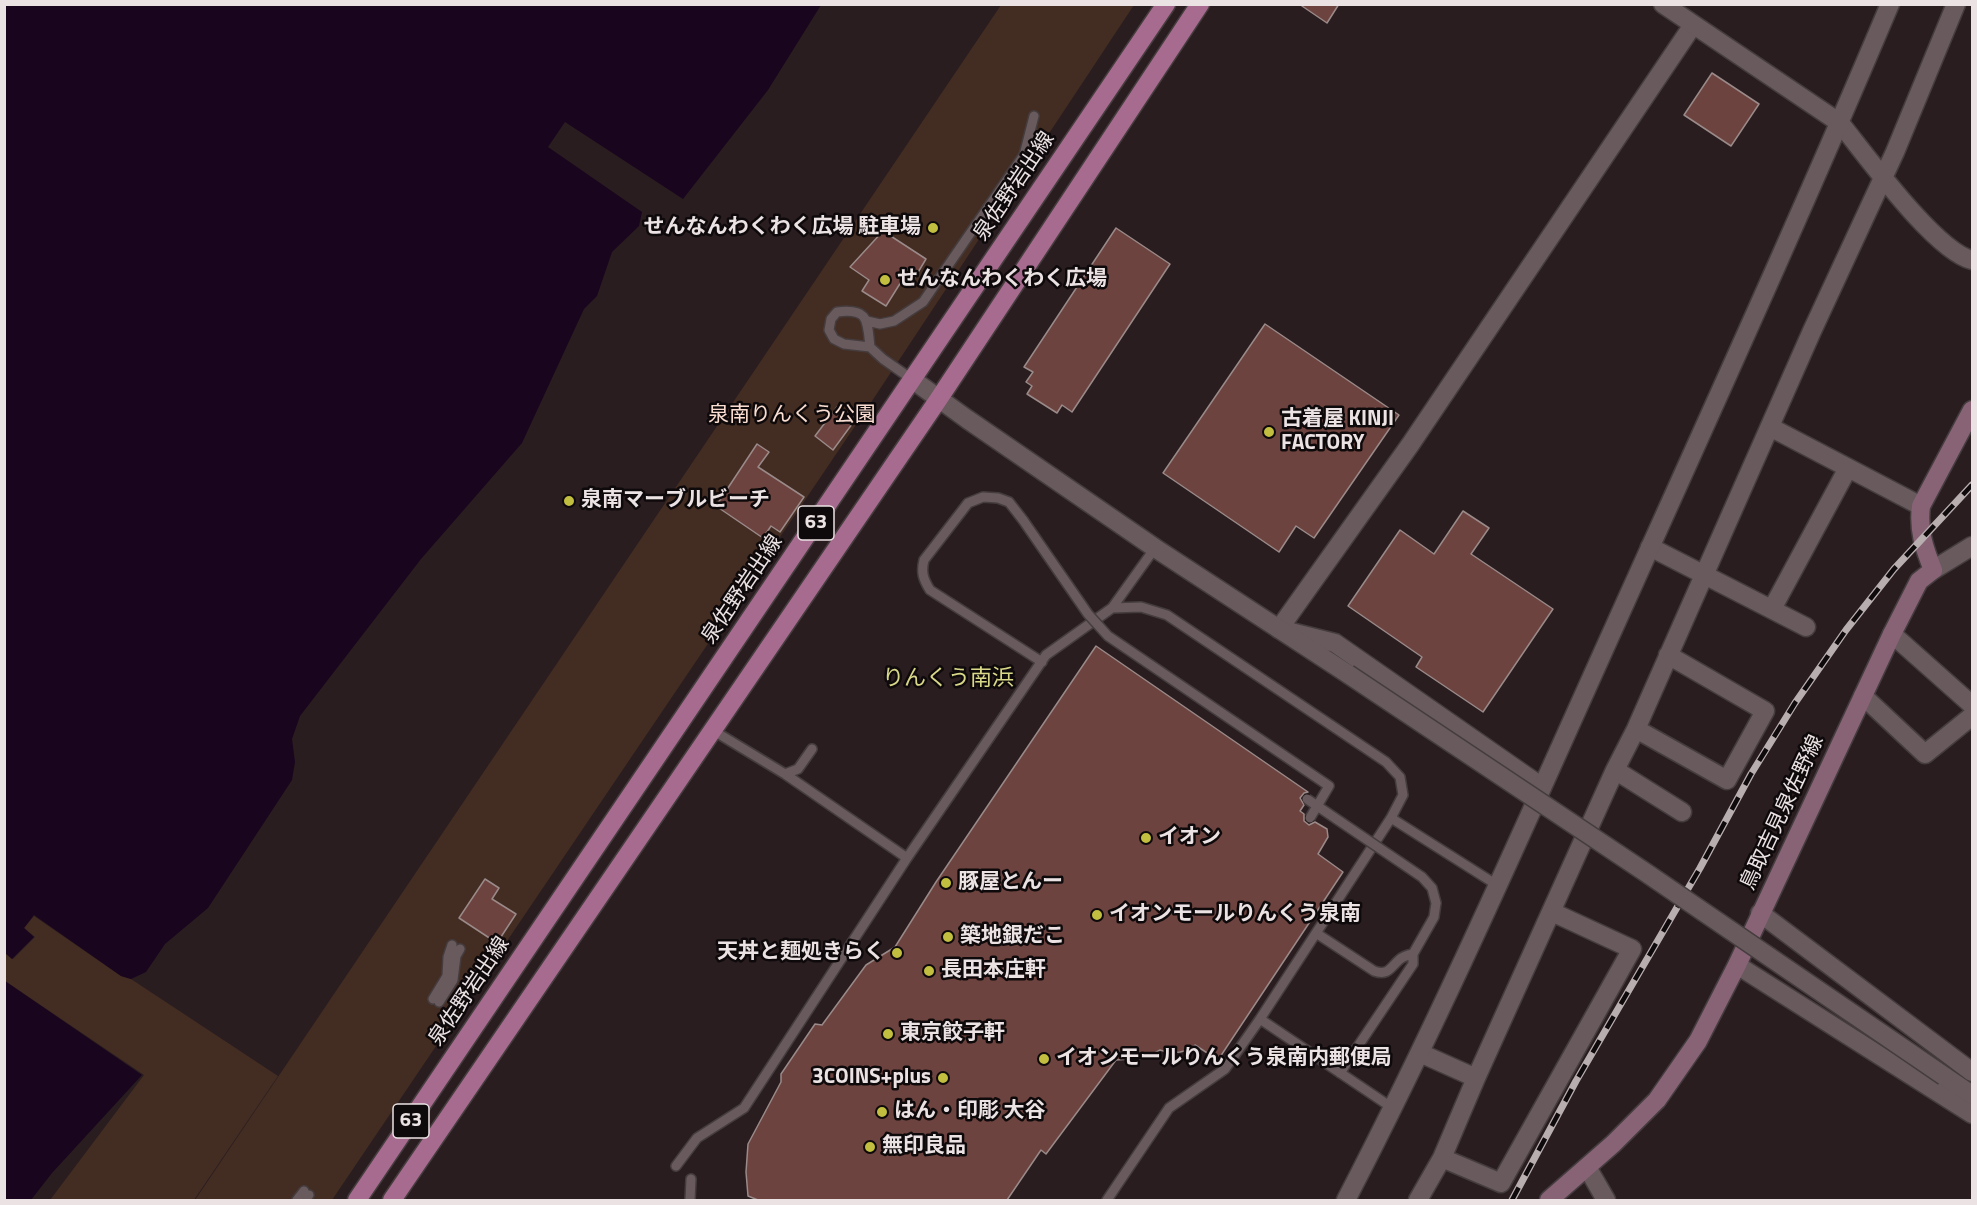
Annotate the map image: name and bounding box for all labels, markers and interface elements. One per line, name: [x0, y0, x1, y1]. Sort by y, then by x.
street label: 泉佐野岩出線: [969, 128, 1061, 246]
place label: せんなんわくわく広場 駐車場: [643, 215, 921, 241]
marker: せんなんわくわく広場 駐車場: [926, 221, 940, 235]
place label: せんなんわくわく広場: [897, 267, 1107, 293]
marker: せんなんわくわく広場: [878, 273, 892, 287]
park label: 泉南りんくう公園: [708, 403, 876, 429]
place label: 古着屋 KINJI FACTORY: [1281, 407, 1394, 457]
marker: 古着屋 KINJI FACTORY: [1262, 425, 1276, 439]
place label: 泉南マーブルビーチ: [581, 488, 770, 514]
marker: 泉南マーブルビーチ: [562, 494, 576, 508]
road number: 63: [798, 506, 834, 540]
street label: 泉佐野岩出線: [697, 531, 789, 649]
district label: りんくう南浜: [882, 667, 1014, 693]
street label: 鳥取吉見泉佐野線: [1736, 732, 1830, 894]
place label: イオン: [1158, 825, 1221, 851]
marker: イオン: [1139, 831, 1153, 845]
place label: 豚屋とんー: [958, 870, 1063, 896]
marker: 豚屋とんー: [939, 876, 953, 890]
place label: イオンモールりんくう泉南: [1109, 902, 1361, 928]
marker: イオンモールりんくう泉南: [1090, 908, 1104, 922]
place label: 築地銀だこ: [960, 924, 1065, 950]
marker: 築地銀だこ: [941, 930, 955, 944]
street label: 泉佐野岩出線: [424, 933, 516, 1051]
place label: 天丼と麺処きらく: [717, 940, 885, 966]
marker: 天丼と麺処きらく: [890, 946, 904, 960]
place label: 長田本庄軒: [941, 958, 1046, 984]
marker: 長田本庄軒: [922, 964, 936, 978]
place label: 東京餃子軒: [900, 1021, 1005, 1047]
marker: 東京餃子軒: [881, 1027, 895, 1041]
place label: イオンモールりんくう泉南内郵便局: [1056, 1046, 1392, 1072]
marker: イオンモールりんくう泉南内郵便局: [1037, 1052, 1051, 1066]
place label: 3COINS+plus: [812, 1065, 931, 1091]
marker: 3COINS+plus: [936, 1071, 950, 1085]
place label: はん・印彫 大谷: [894, 1099, 1046, 1125]
road number: 63: [393, 1104, 429, 1138]
marker: はん・印彫 大谷: [875, 1105, 889, 1119]
place label: 無印良品: [882, 1134, 966, 1160]
marker: 無印良品: [863, 1140, 877, 1154]

